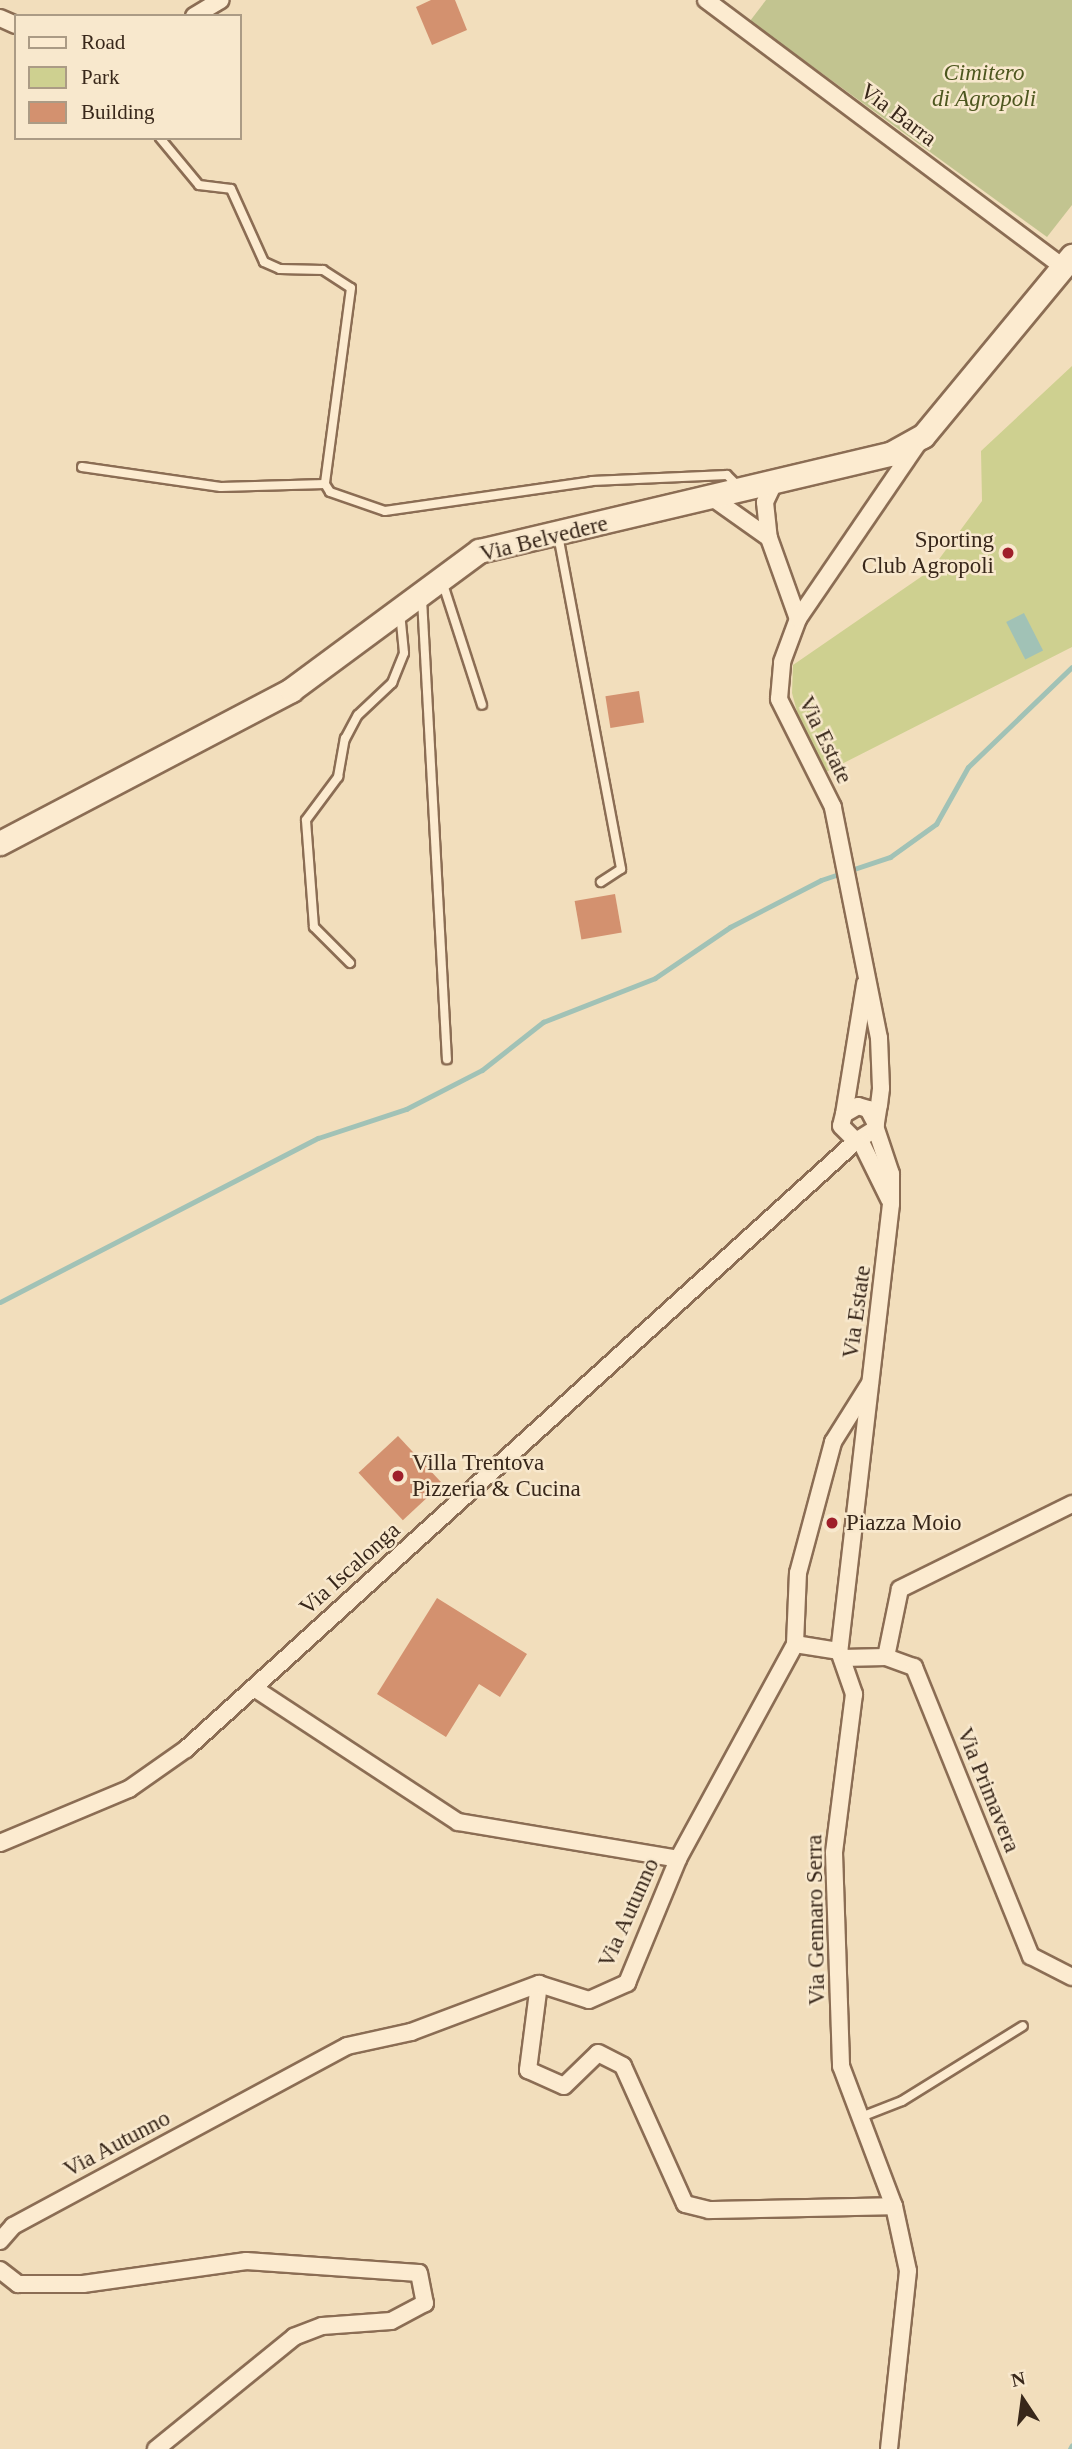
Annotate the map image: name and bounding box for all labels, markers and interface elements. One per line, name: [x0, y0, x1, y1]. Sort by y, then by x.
legend: [14, 14, 242, 140]
text: Road: [81, 30, 125, 54]
park label: Cimitero di Agropoli: [932, 59, 1036, 113]
text: Park: [81, 65, 120, 89]
street label: Via Barra: [854, 77, 942, 153]
text: Building: [81, 100, 155, 124]
street label: Via Belvedere: [477, 510, 611, 568]
place label: Sporting Club Agropoli: [860, 526, 994, 580]
marker: Sporting Club Agropoli: [1000, 545, 1016, 561]
street label: Via Estate: [792, 692, 858, 788]
street label: Via Estate: [837, 1264, 877, 1360]
place label: Villa Trentova Pizzeria & Cucina: [412, 1449, 581, 1503]
marker: Villa Trentova Pizzeria & Cucina: [390, 1468, 406, 1484]
place label: Piazza Moio: [846, 1509, 962, 1537]
marker: Piazza Moio: [824, 1515, 840, 1531]
street label: Via Iscalonga: [294, 1517, 406, 1621]
street label: Via Primavera: [950, 1724, 1026, 1856]
street label: Via Gennaro Serra: [801, 1834, 831, 2006]
street label: Via Autunno: [592, 1853, 666, 1973]
street label: Via Autunno: [58, 2104, 176, 2184]
north arrow: [988, 2365, 1058, 2435]
text: N: [1009, 2367, 1027, 2391]

